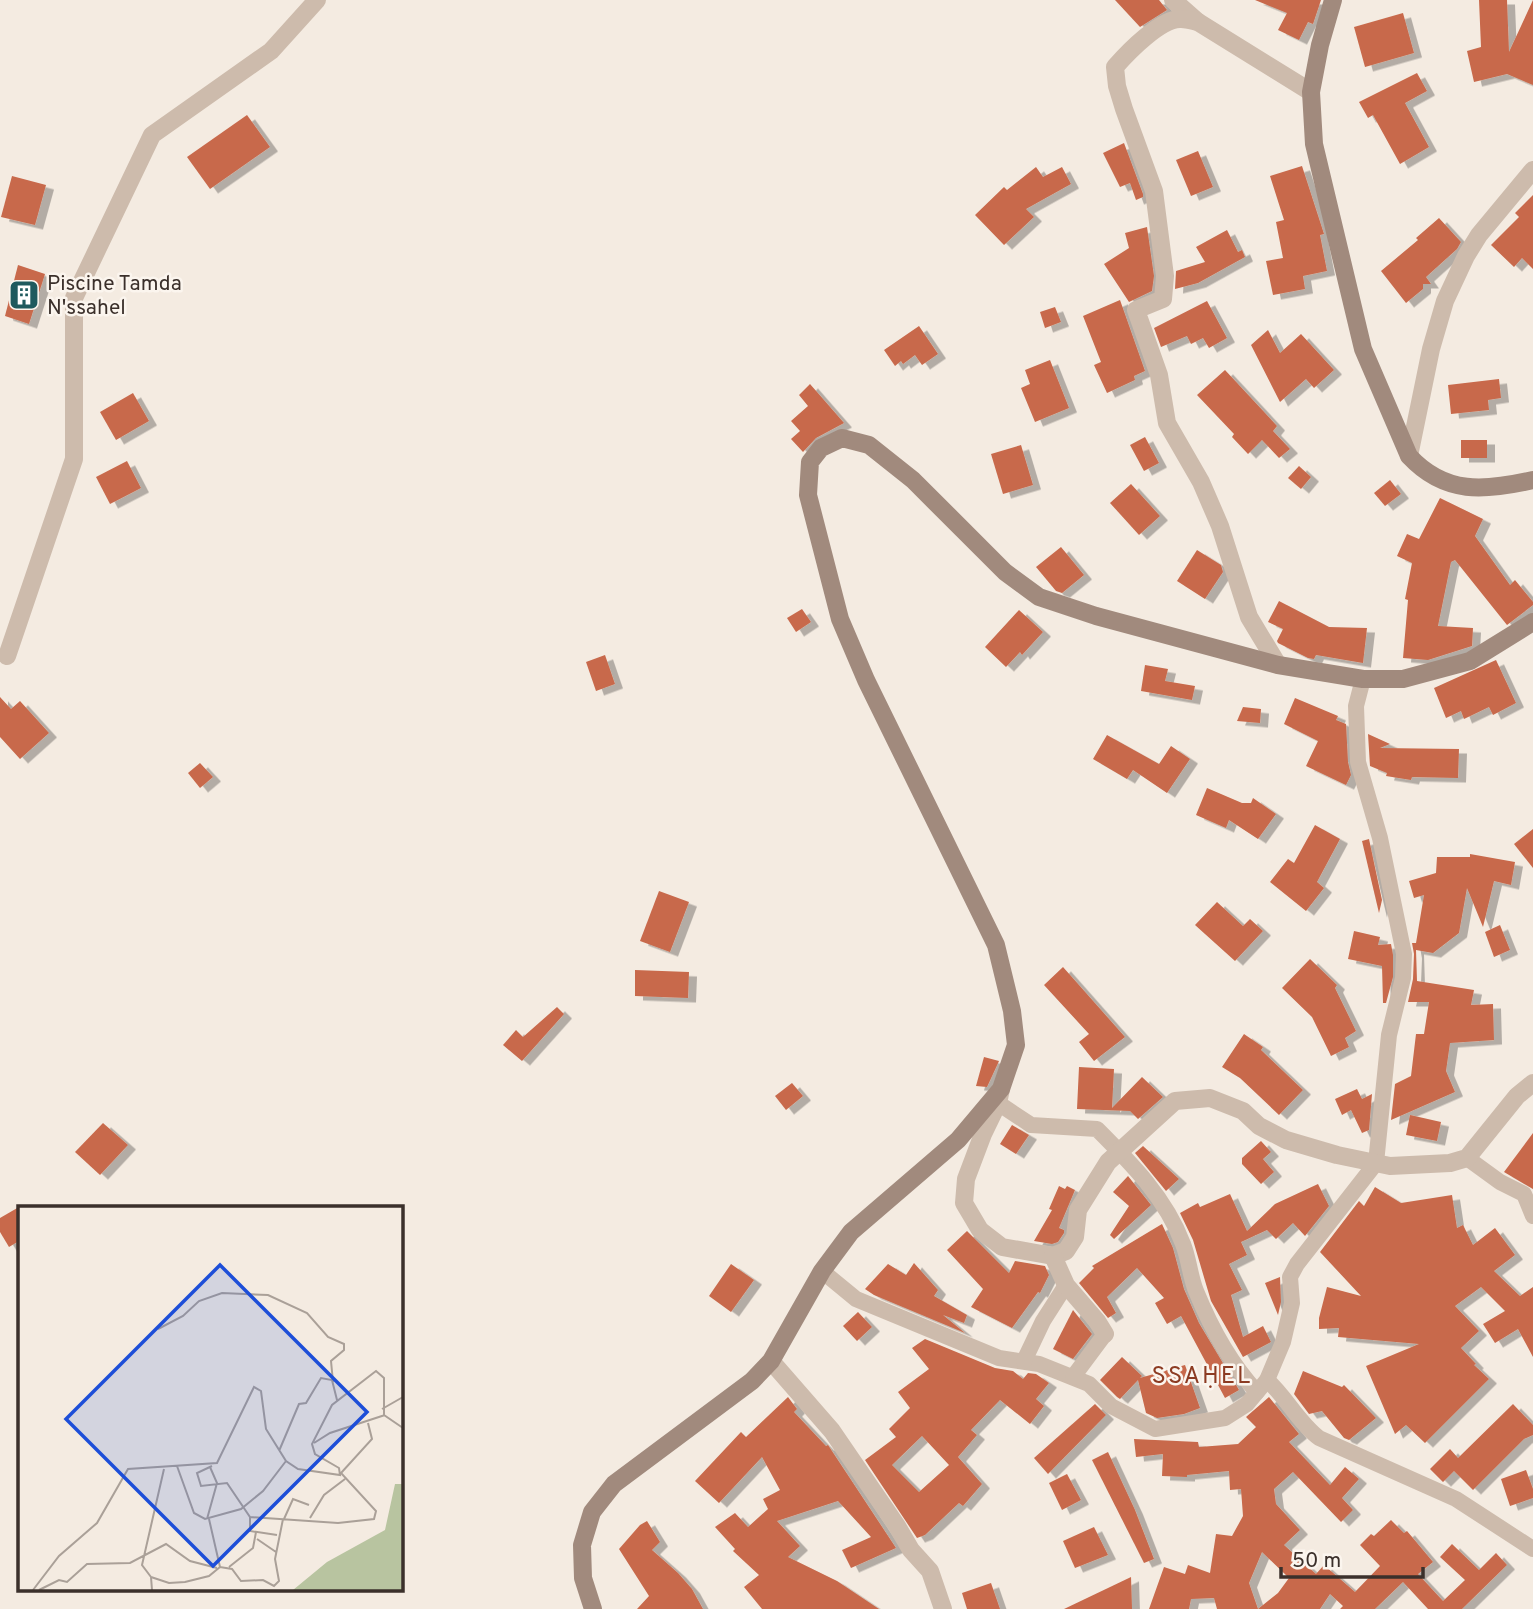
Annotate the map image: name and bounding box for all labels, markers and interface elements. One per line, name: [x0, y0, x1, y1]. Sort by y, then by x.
place label: Piscine Tamda N'ssahel: [47, 271, 182, 322]
building icon: Piscine Tamda N'ssahel: [7, 278, 41, 312]
inset map: [18, 1206, 402, 1592]
district label: SSAḤEL: [1152, 1362, 1252, 1392]
scale bar: [1281, 1536, 1423, 1580]
text: 50 m: [1292, 1548, 1341, 1575]

